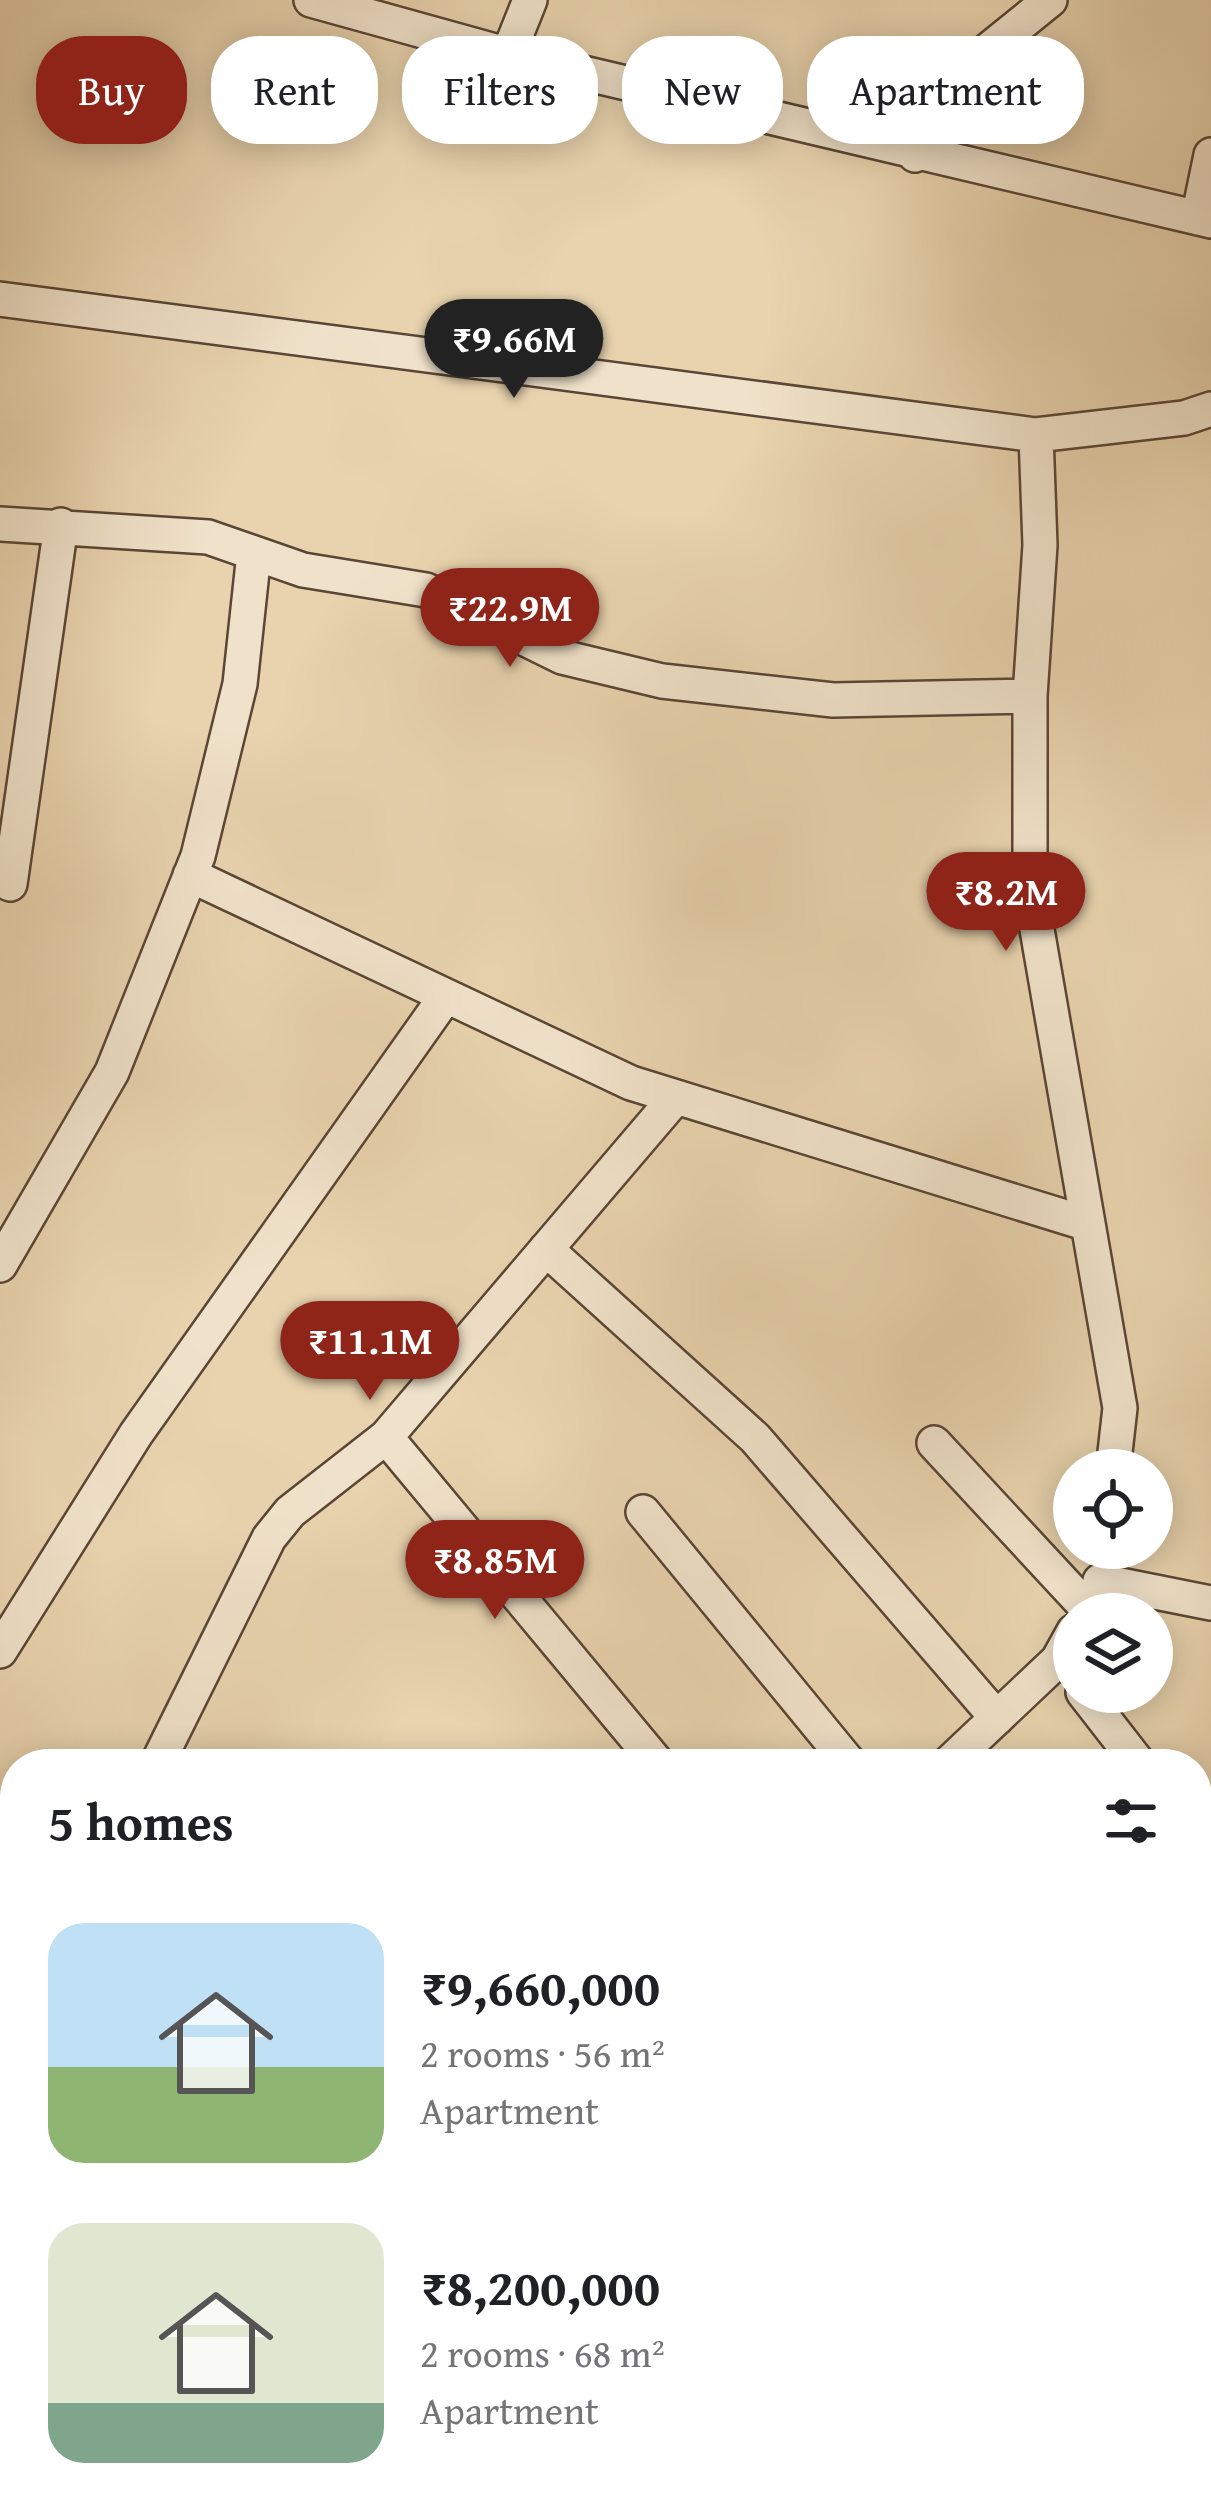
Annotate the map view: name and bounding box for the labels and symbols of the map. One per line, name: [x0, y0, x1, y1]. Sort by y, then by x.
pin: ₹9.66M: [416, 299, 612, 401]
pin: ₹22.9M: [412, 568, 608, 670]
pin: ₹8.2M: [922, 852, 1090, 954]
pin: ₹11.1M: [272, 1301, 468, 1403]
pin: ₹8.85M: [397, 1520, 593, 1622]

